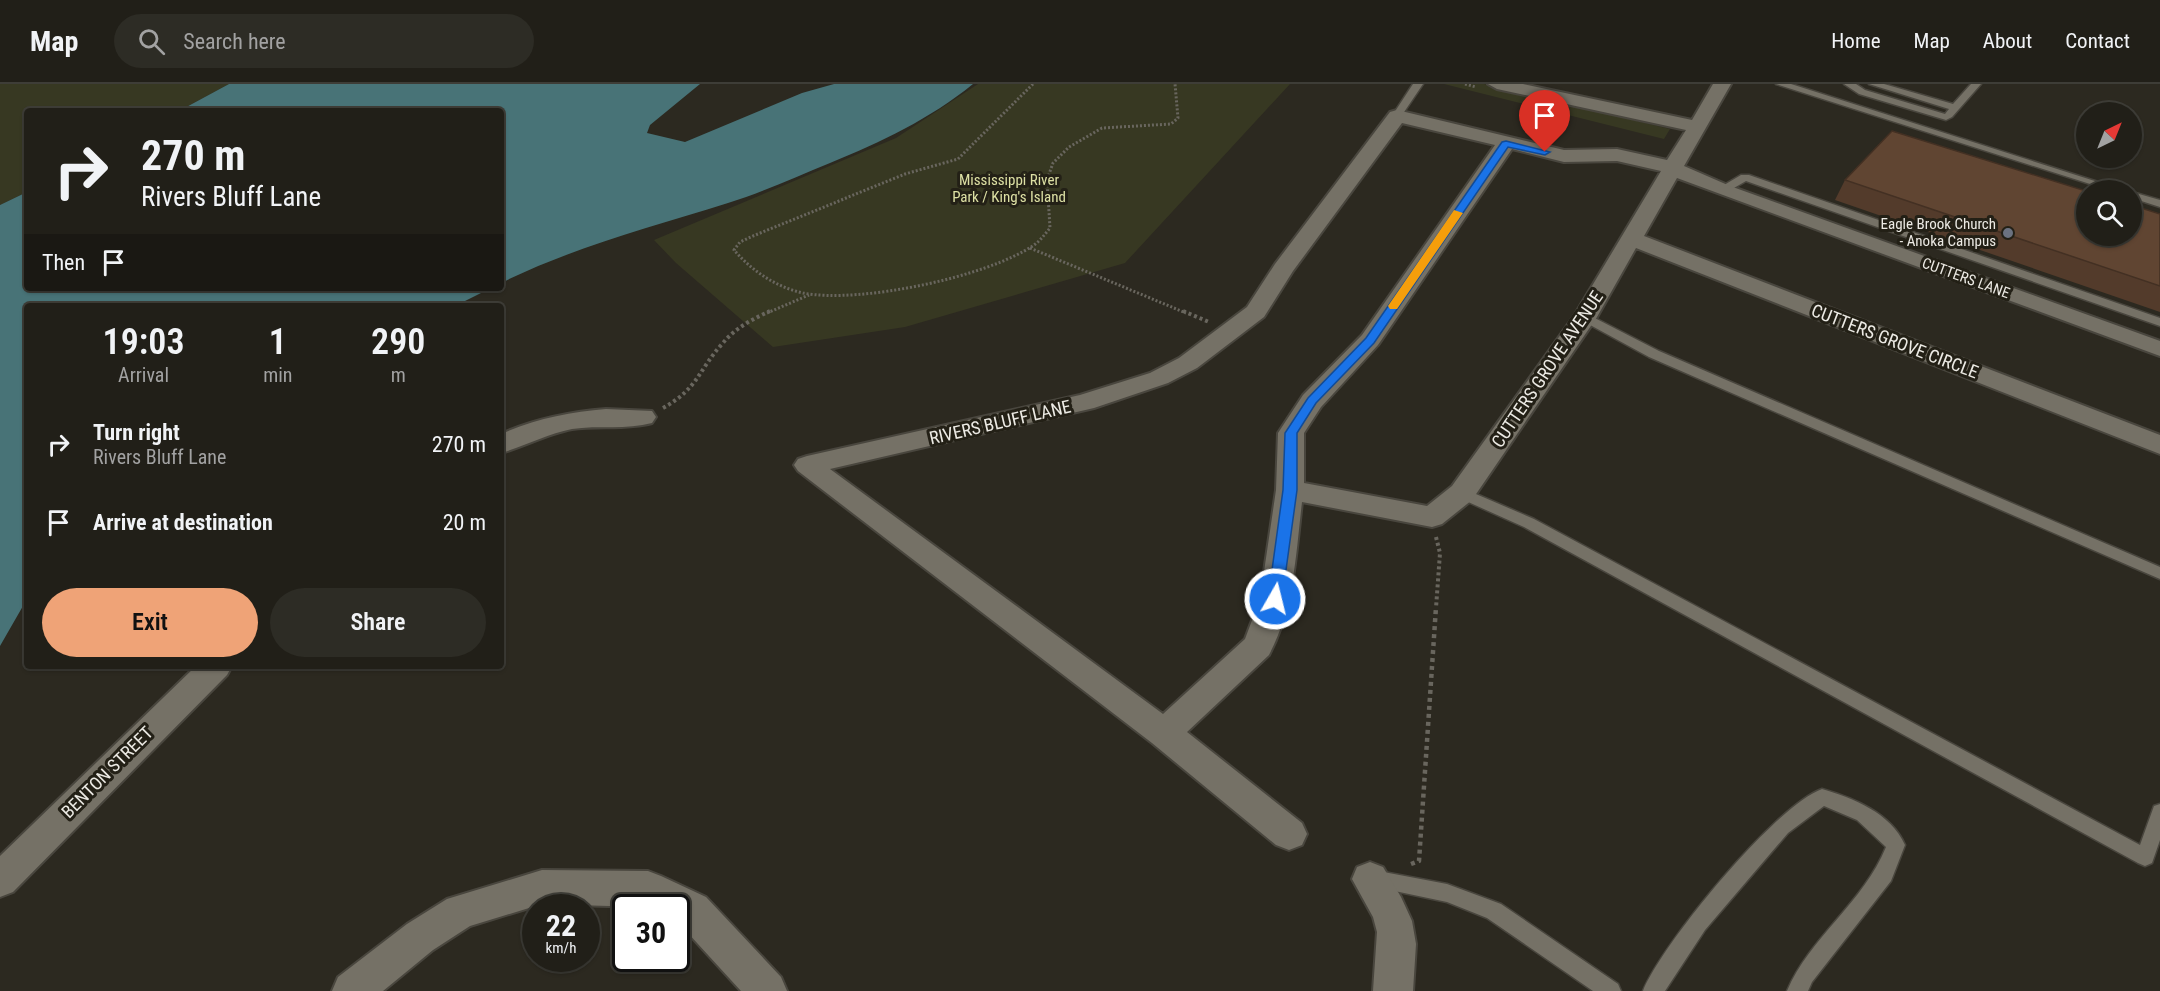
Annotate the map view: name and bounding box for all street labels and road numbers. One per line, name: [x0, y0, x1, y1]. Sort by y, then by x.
street label: CUTTERS LANE: [1920, 254, 2012, 302]
street label: CUTTERS GROVE AVENUE: [1487, 287, 1607, 451]
street label: CUTTERS GROVE CIRCLE: [1809, 299, 1981, 383]
street label: RIVERS BLUFF LANE: [927, 395, 1073, 449]
street label: BENTON STREET: [57, 722, 157, 822]

